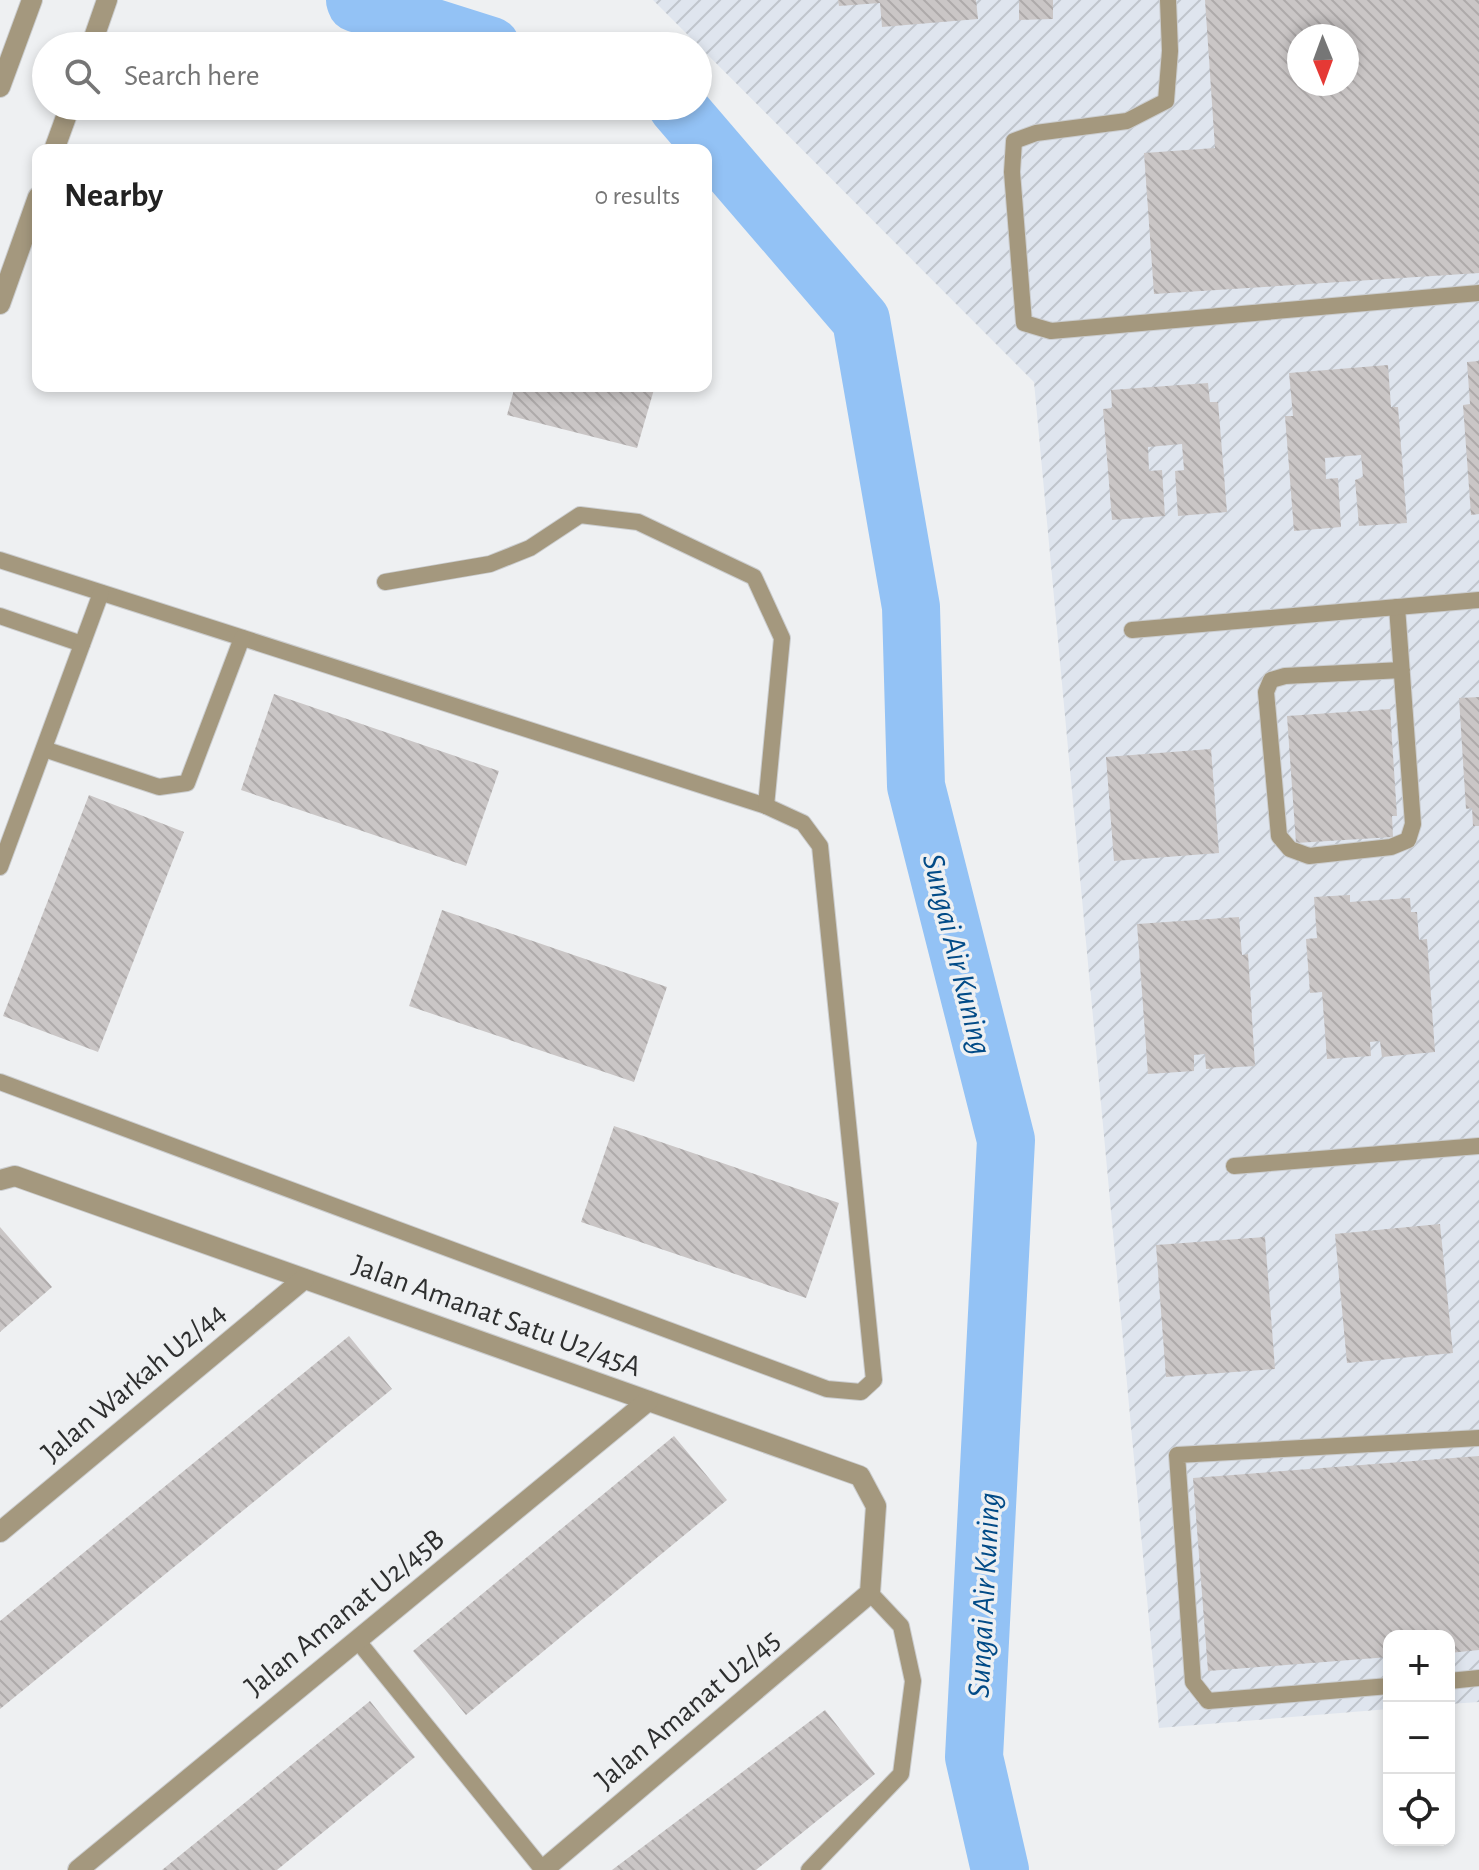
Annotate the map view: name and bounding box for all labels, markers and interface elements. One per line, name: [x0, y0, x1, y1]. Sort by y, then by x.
north arrow: [1287, 24, 1359, 96]
search box: [32, 32, 712, 120]
icon: search: [60, 54, 104, 98]
text: Search here: [124, 61, 260, 91]
text: Nearby: [64, 179, 163, 213]
text: 0 results: [594, 183, 680, 209]
water label: Sungai Air Kuning: [917, 850, 997, 1058]
street label: Jalan Amanat Satu U2/45A: [348, 1250, 645, 1382]
street label: Jalan Warkah U2/44: [36, 1297, 231, 1468]
water label: Sungai Air Kuning: [963, 1491, 1005, 1699]
street label: Jalan Amanat U2/45B: [239, 1524, 450, 1702]
street label: Jalan Amanat U2/45: [590, 1624, 786, 1795]
map controls: [1383, 1630, 1455, 1846]
button: +: [1383, 1630, 1455, 1702]
button: −: [1383, 1702, 1455, 1774]
button: locate: [1383, 1774, 1455, 1846]

